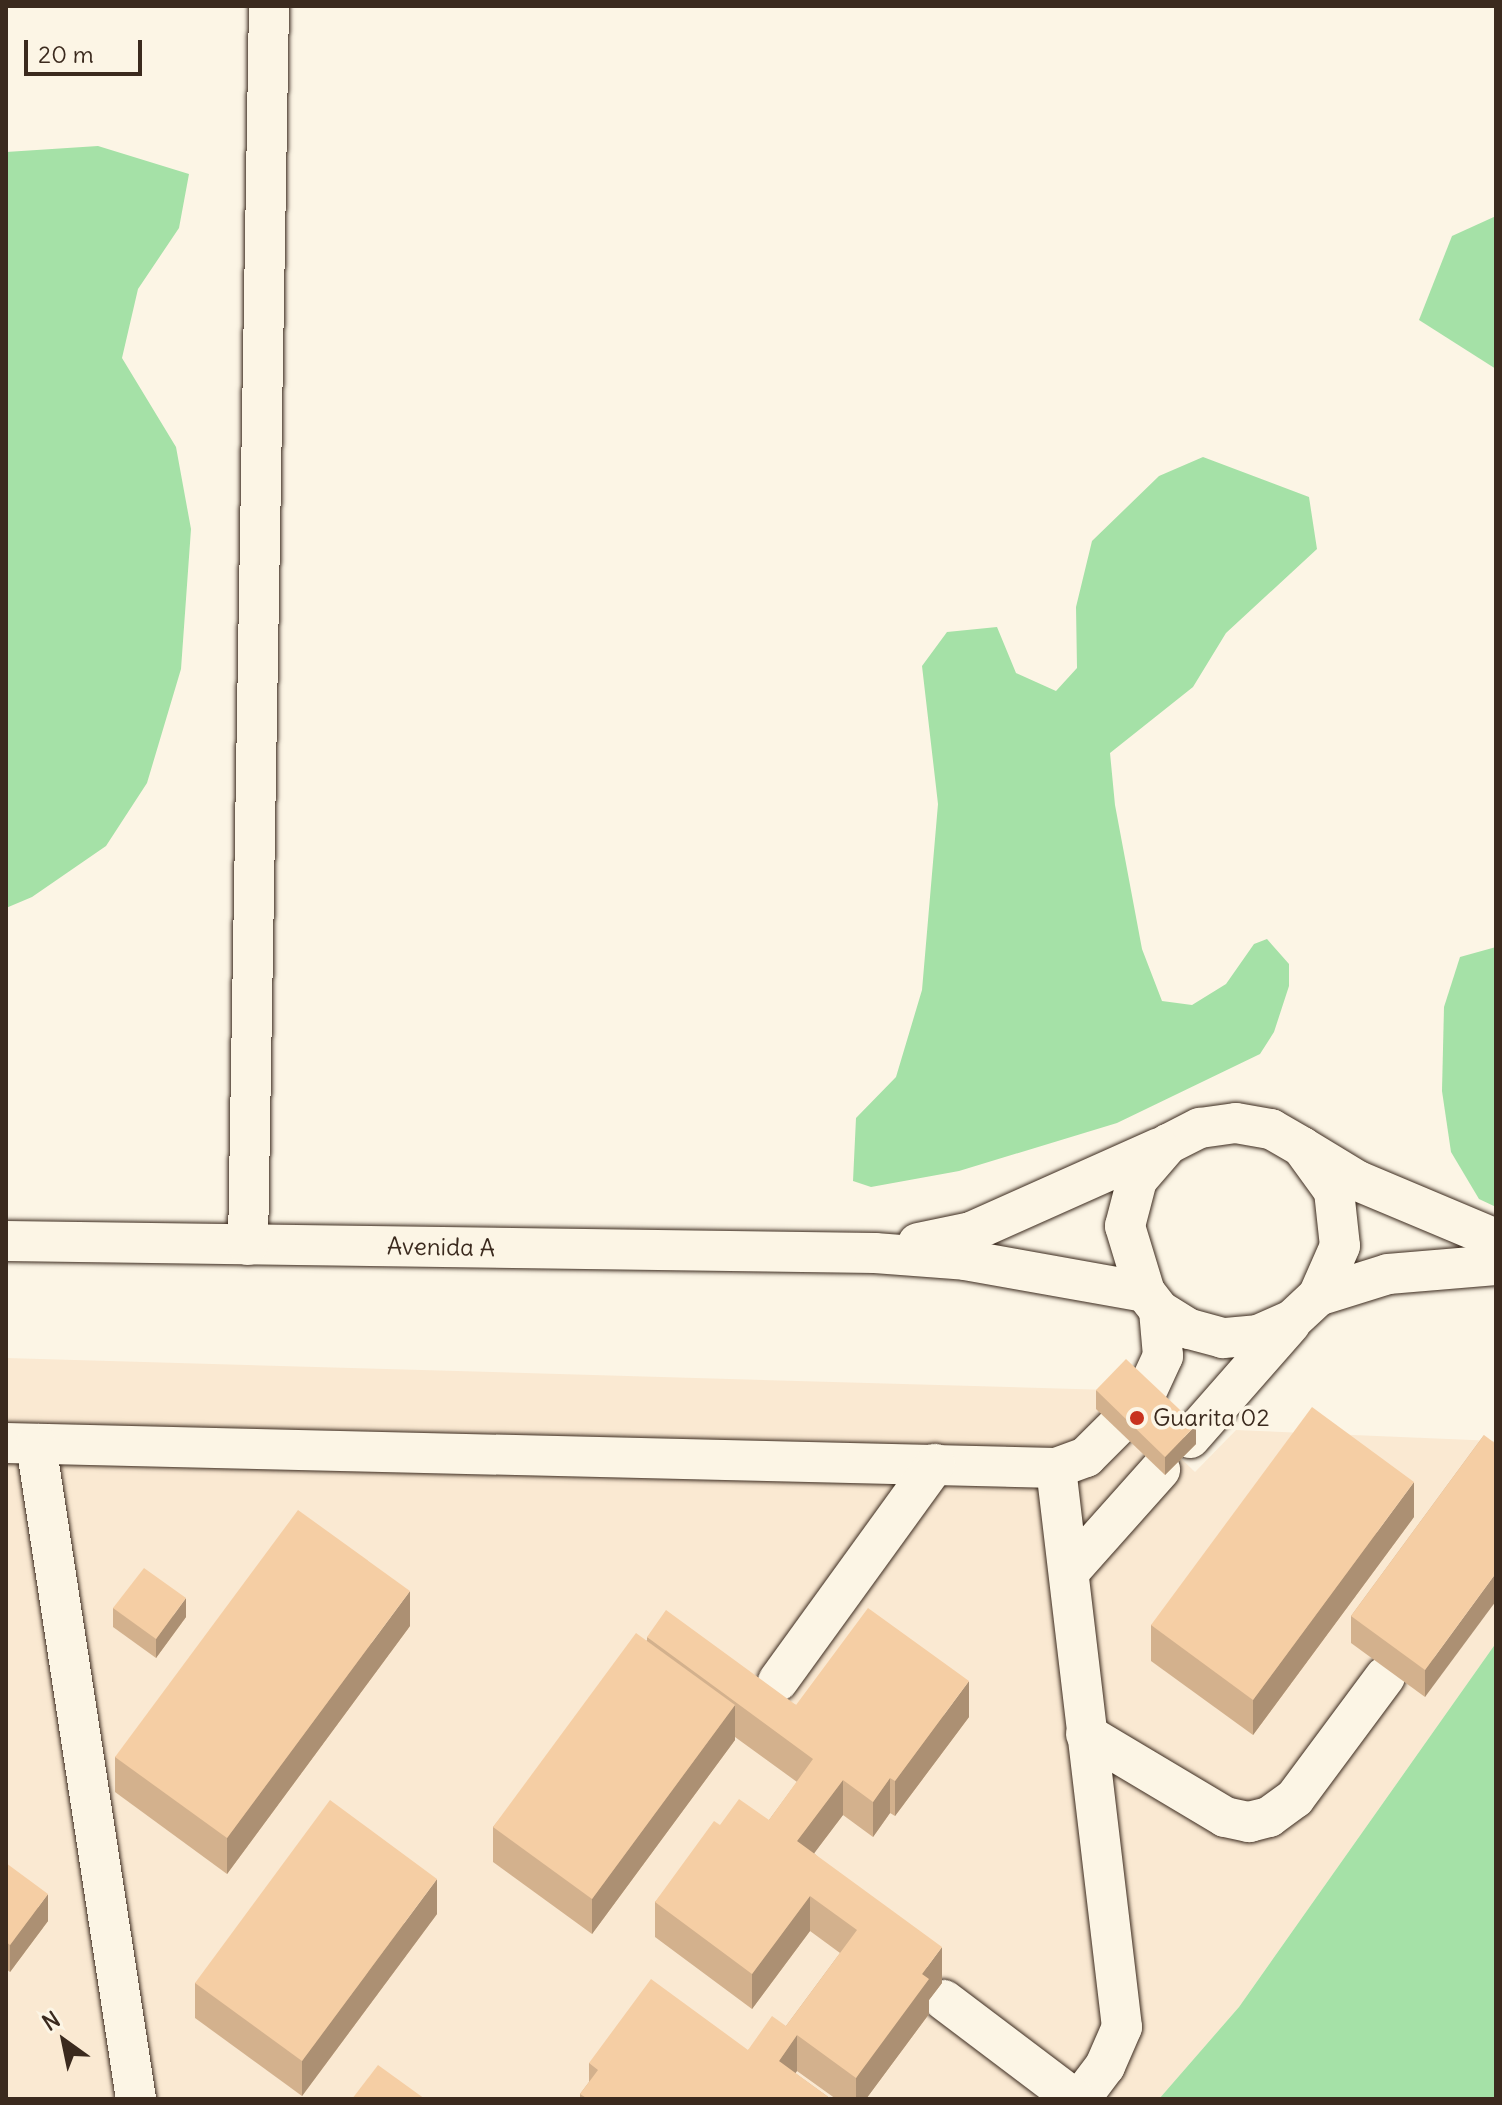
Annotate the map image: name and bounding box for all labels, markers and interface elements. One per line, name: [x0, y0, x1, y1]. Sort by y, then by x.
scale bar: [28, 24, 146, 74]
text: 20 m: [38, 39, 94, 69]
street label: Avenida A: [387, 1232, 495, 1262]
place label: Guarita 02: [1153, 1404, 1270, 1432]
marker: Guarita 02: [1128, 1409, 1146, 1427]
north arrow: [24, 2001, 104, 2081]
text: N: [37, 2005, 65, 2037]

